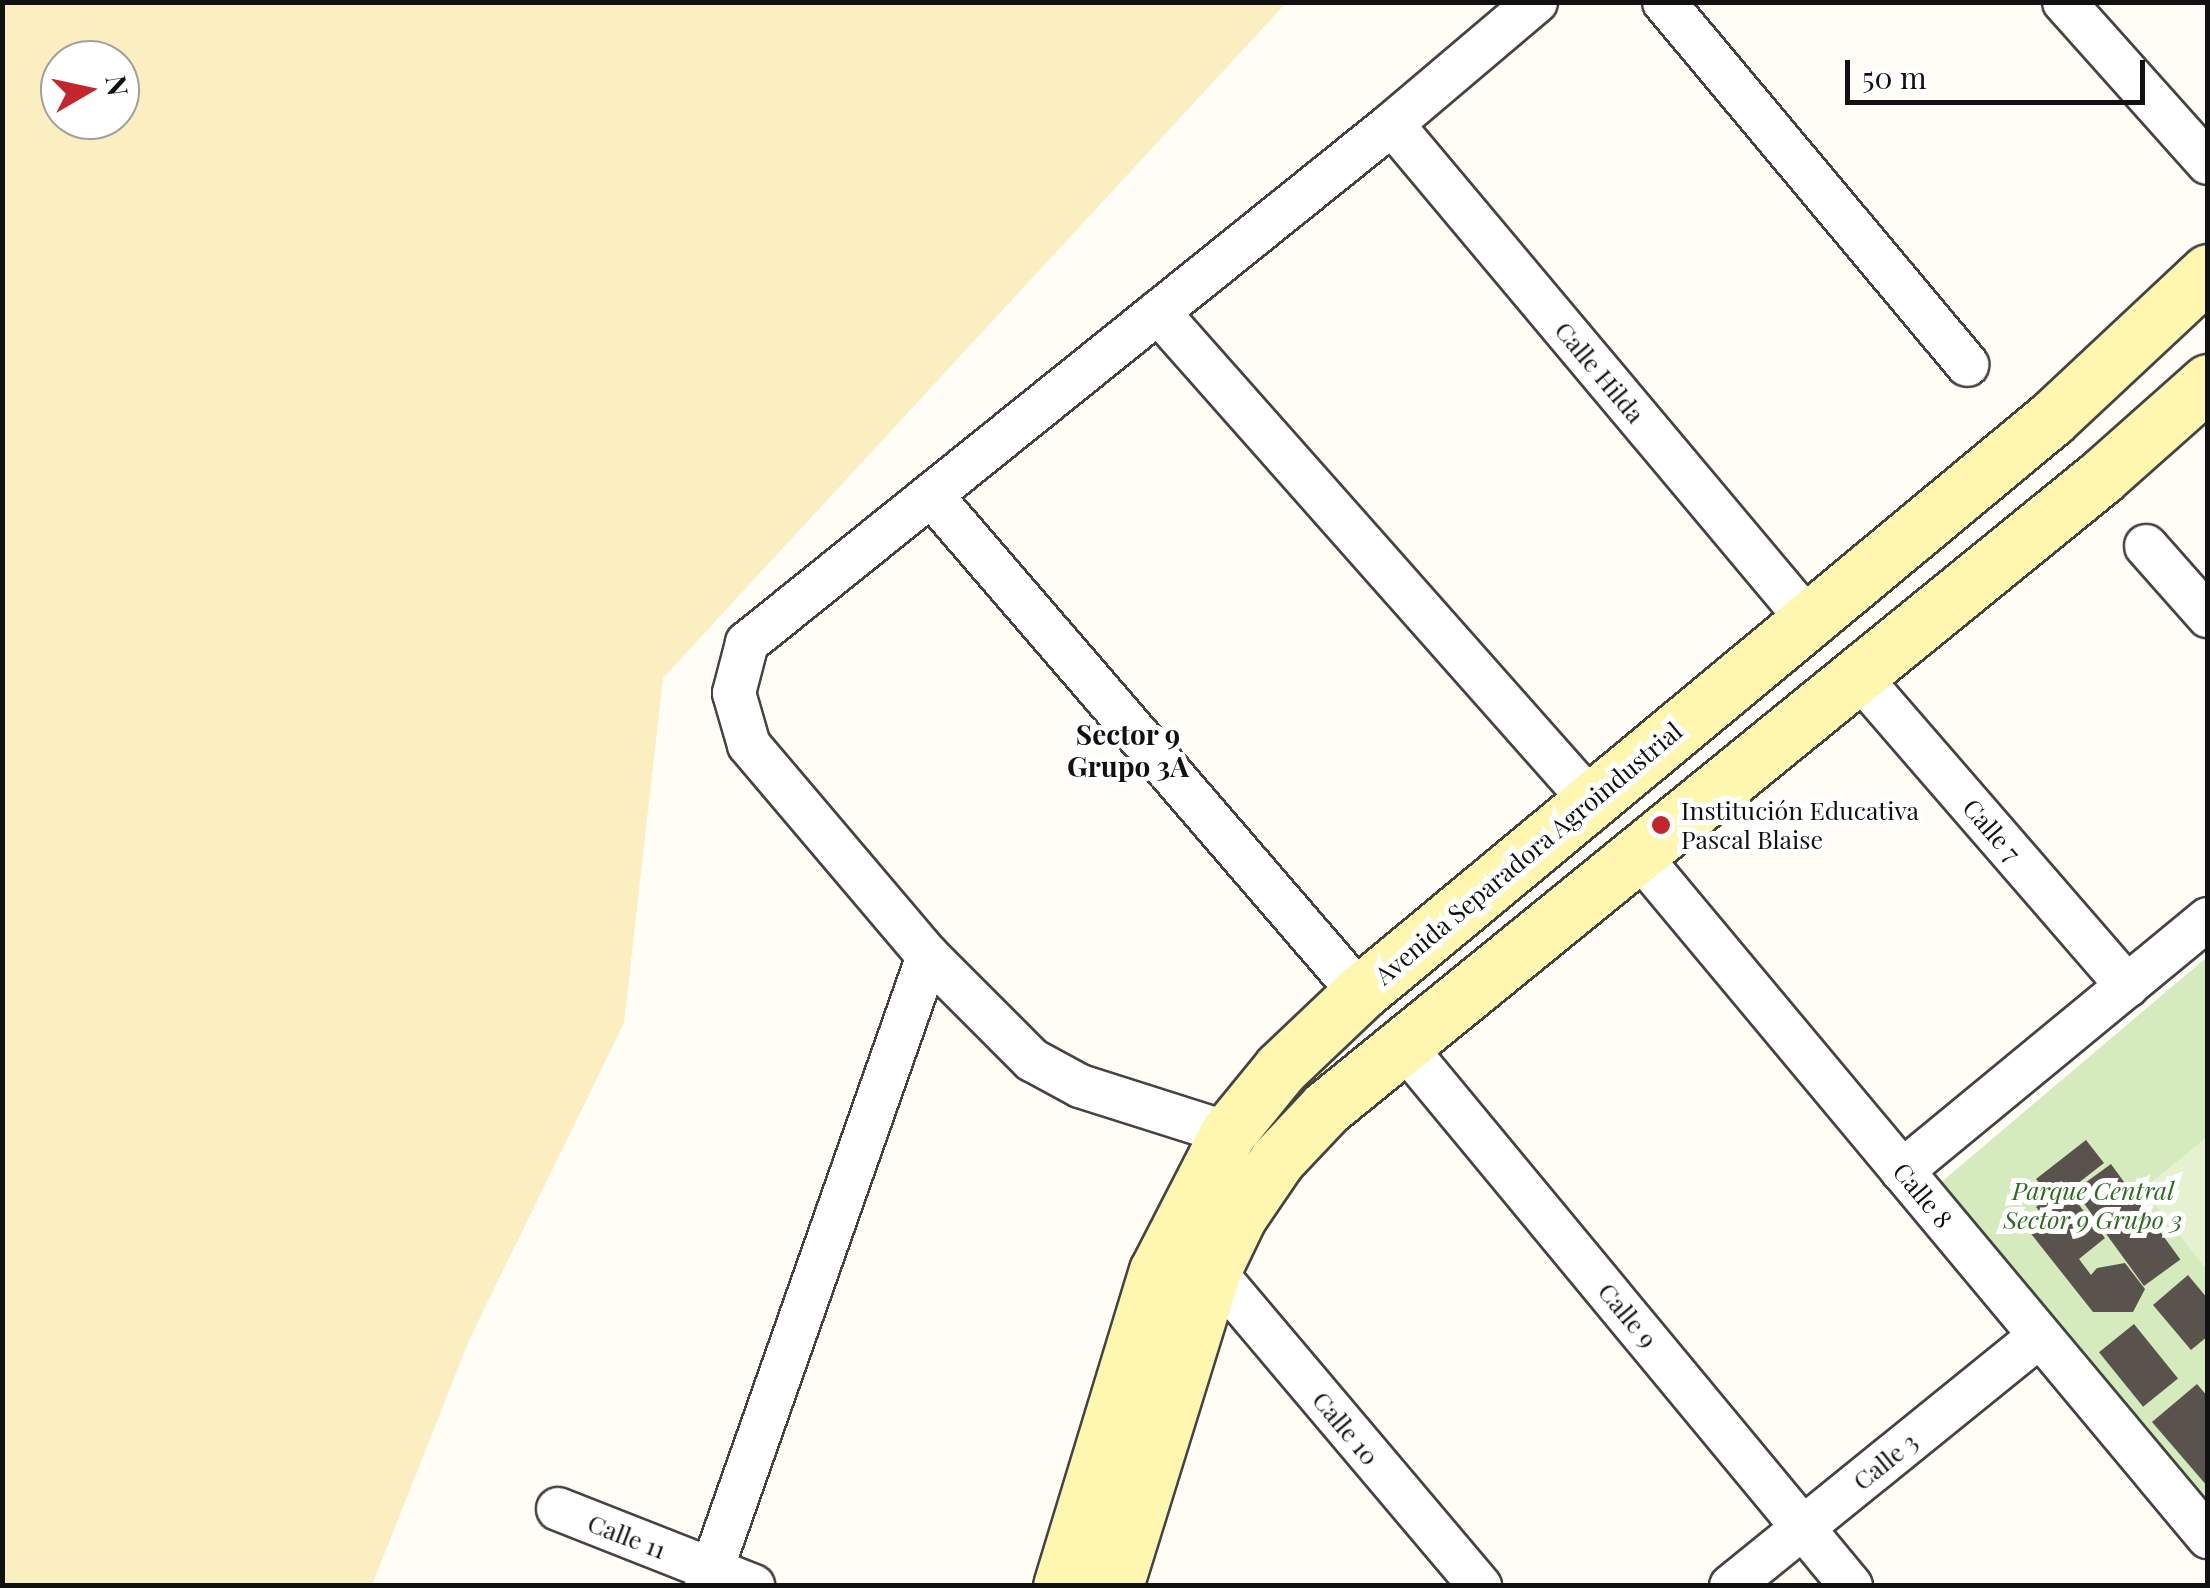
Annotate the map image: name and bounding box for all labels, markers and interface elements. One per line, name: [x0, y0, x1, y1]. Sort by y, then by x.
north arrow: [40, 40, 140, 140]
scale bar: [1850, 40, 2150, 102]
text: 50 m: [1862, 57, 1927, 97]
text: N: [98, 73, 138, 98]
street label: Calle Hilda: [1549, 315, 1651, 429]
street label: Avenida Separadora Agroindustrial: [1368, 715, 1688, 991]
district label: Sector 9 Grupo 3A: [1067, 717, 1189, 783]
street label: Calle 7: [1957, 793, 2027, 867]
place label: Institución Educativa Pascal Blaise: [1681, 796, 1919, 855]
marker: Institución Educativa Pascal Blaise: [1650, 814, 1672, 836]
street label: Calle 8: [1887, 1156, 1959, 1234]
park label: Parque Central Sector 9 Grupo 3: [2004, 1176, 2182, 1235]
street label: Calle 9: [1592, 1277, 1664, 1353]
street label: Calle 10: [1307, 1385, 1385, 1471]
street label: Calle 3: [1847, 1426, 1923, 1496]
street label: Calle 11: [584, 1507, 670, 1565]

